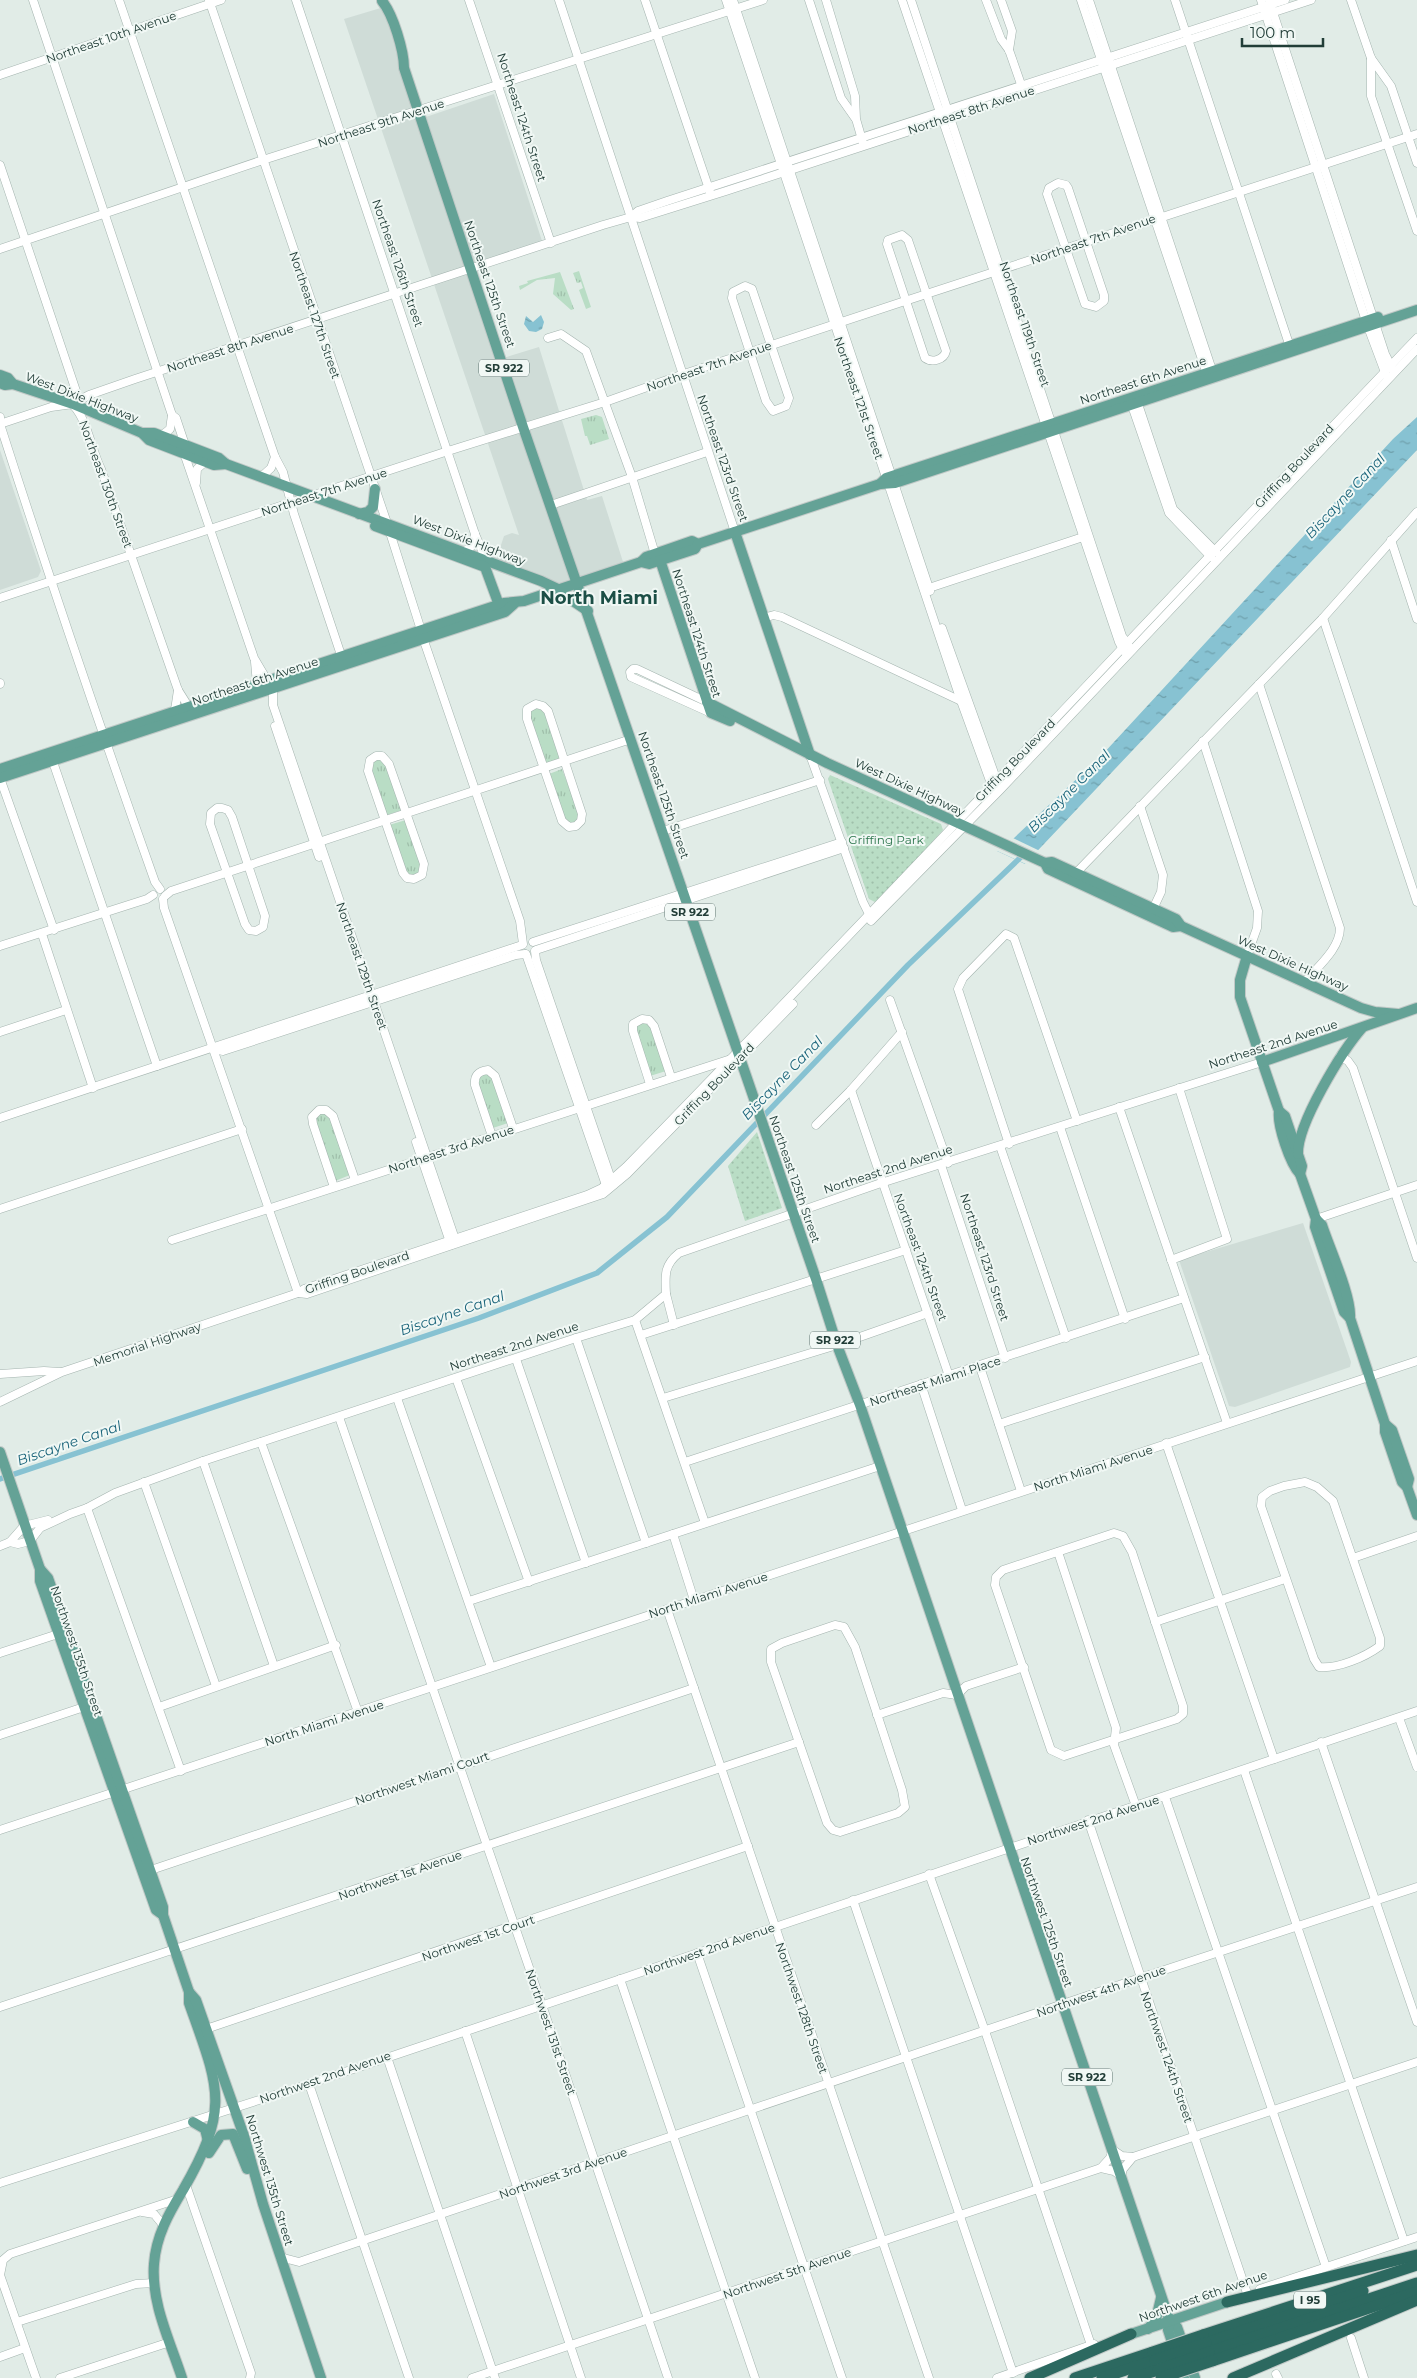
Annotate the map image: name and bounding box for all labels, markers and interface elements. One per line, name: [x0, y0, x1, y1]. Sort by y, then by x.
street label: Northeast 10th Avenue: [44, 8, 178, 66]
scale bar: [1242, 15, 1323, 47]
text: 100 m: [1250, 23, 1295, 42]
street label: Northeast 124th Street: [494, 51, 550, 183]
street label: Northeast 8th Avenue: [906, 82, 1036, 138]
street label: Northeast 9th Avenue: [316, 95, 446, 151]
street label: Northeast 126th Street: [369, 197, 427, 329]
street label: Northeast 7th Avenue: [1028, 210, 1158, 268]
street label: Northeast 125th Street: [461, 218, 519, 350]
street label: Northeast 127th Street: [286, 249, 344, 381]
street label: Northeast 119th Street: [996, 259, 1054, 389]
street label: Northeast 8th Avenue: [165, 320, 295, 376]
street label: Northeast 121st Street: [831, 335, 887, 461]
street label: Northeast 7th Avenue: [644, 337, 774, 395]
street label: Northeast 6th Avenue: [1078, 352, 1208, 408]
road number: SR 922: [479, 359, 529, 376]
street label: West Dixie Highway: [23, 369, 141, 426]
street label: Northeast 123rd Street: [694, 392, 752, 524]
street label: Northeast 130th Street: [76, 418, 136, 550]
street label: Griffing Boulevard: [1251, 421, 1337, 511]
water label: Biscayne Canal: [1301, 450, 1389, 542]
street label: Northeast 7th Avenue: [259, 465, 389, 519]
street label: West Dixie Highway: [410, 512, 528, 569]
street label: Northeast 124th Street: [669, 567, 725, 699]
district label: North Miami: [540, 587, 658, 609]
street label: Northeast 6th Avenue: [190, 653, 320, 709]
street label: Griffing Boulevard: [972, 716, 1058, 804]
street label: Northeast 125th Street: [635, 729, 693, 861]
water label: Biscayne Canal: [1024, 746, 1114, 836]
street label: West Dixie Highway: [853, 755, 968, 819]
park label: Griffing Park: [848, 832, 925, 847]
street label: Northeast 129th Street: [333, 900, 391, 1032]
road number: SR 922: [665, 904, 715, 920]
street label: West Dixie Highway: [1235, 932, 1351, 994]
street label: Northeast 2nd Avenue: [1207, 1016, 1339, 1072]
water label: Biscayne Canal: [737, 1032, 827, 1124]
street label: Griffing Boulevard: [671, 1040, 757, 1128]
street label: Northeast 125th Street: [766, 1113, 824, 1245]
street label: Northeast 3rd Avenue: [386, 1122, 516, 1176]
street label: Northeast 2nd Avenue: [822, 1141, 954, 1197]
street label: Northeast 124th Street: [891, 1191, 951, 1323]
street label: Northeast 123rd Street: [957, 1191, 1013, 1323]
street label: Griffing Boulevard: [303, 1247, 411, 1297]
water label: Biscayne Canal: [397, 1287, 507, 1339]
street label: Memorial Highway: [91, 1318, 203, 1370]
street label: Northeast 2nd Avenue: [448, 1318, 580, 1374]
road number: SR 922: [810, 1332, 860, 1348]
street label: Northeast Miami Place: [868, 1353, 1002, 1409]
water label: Biscayne Canal: [14, 1417, 124, 1469]
street label: North Miami Avenue: [1031, 1442, 1155, 1494]
street label: North Miami Avenue: [646, 1569, 770, 1621]
street label: Northwest 135th Street: [48, 1584, 106, 1718]
street label: North Miami Avenue: [262, 1697, 386, 1749]
street label: Northwest Miami Court: [353, 1748, 491, 1808]
street label: Northwest 2nd Avenue: [1025, 1792, 1161, 1848]
street label: Northwest 1st Avenue: [336, 1847, 464, 1903]
street label: Northwest 125th Street: [1018, 1855, 1076, 1989]
street label: Northwest 1st Court: [420, 1912, 537, 1964]
street label: Northwest 2nd Avenue: [641, 1919, 777, 1979]
street label: Northwest 128th Street: [772, 1940, 832, 2076]
street label: Northwest 4th Avenue: [1034, 1962, 1168, 2020]
street label: Northwest 131st Street: [522, 1967, 580, 2097]
street label: Northwest 124th Street: [1137, 1989, 1197, 2125]
street label: Northwest 2nd Avenue: [257, 2047, 393, 2107]
road number: SR 922: [1062, 2068, 1112, 2086]
street label: Northwest 135th Street: [243, 2112, 297, 2248]
street label: Northwest 3rd Avenue: [497, 2144, 629, 2202]
street label: Northwest 5th Avenue: [721, 2244, 853, 2302]
street label: Northwest 6th Avenue: [1137, 2267, 1269, 2325]
road number: I 95: [1294, 2292, 1326, 2308]

